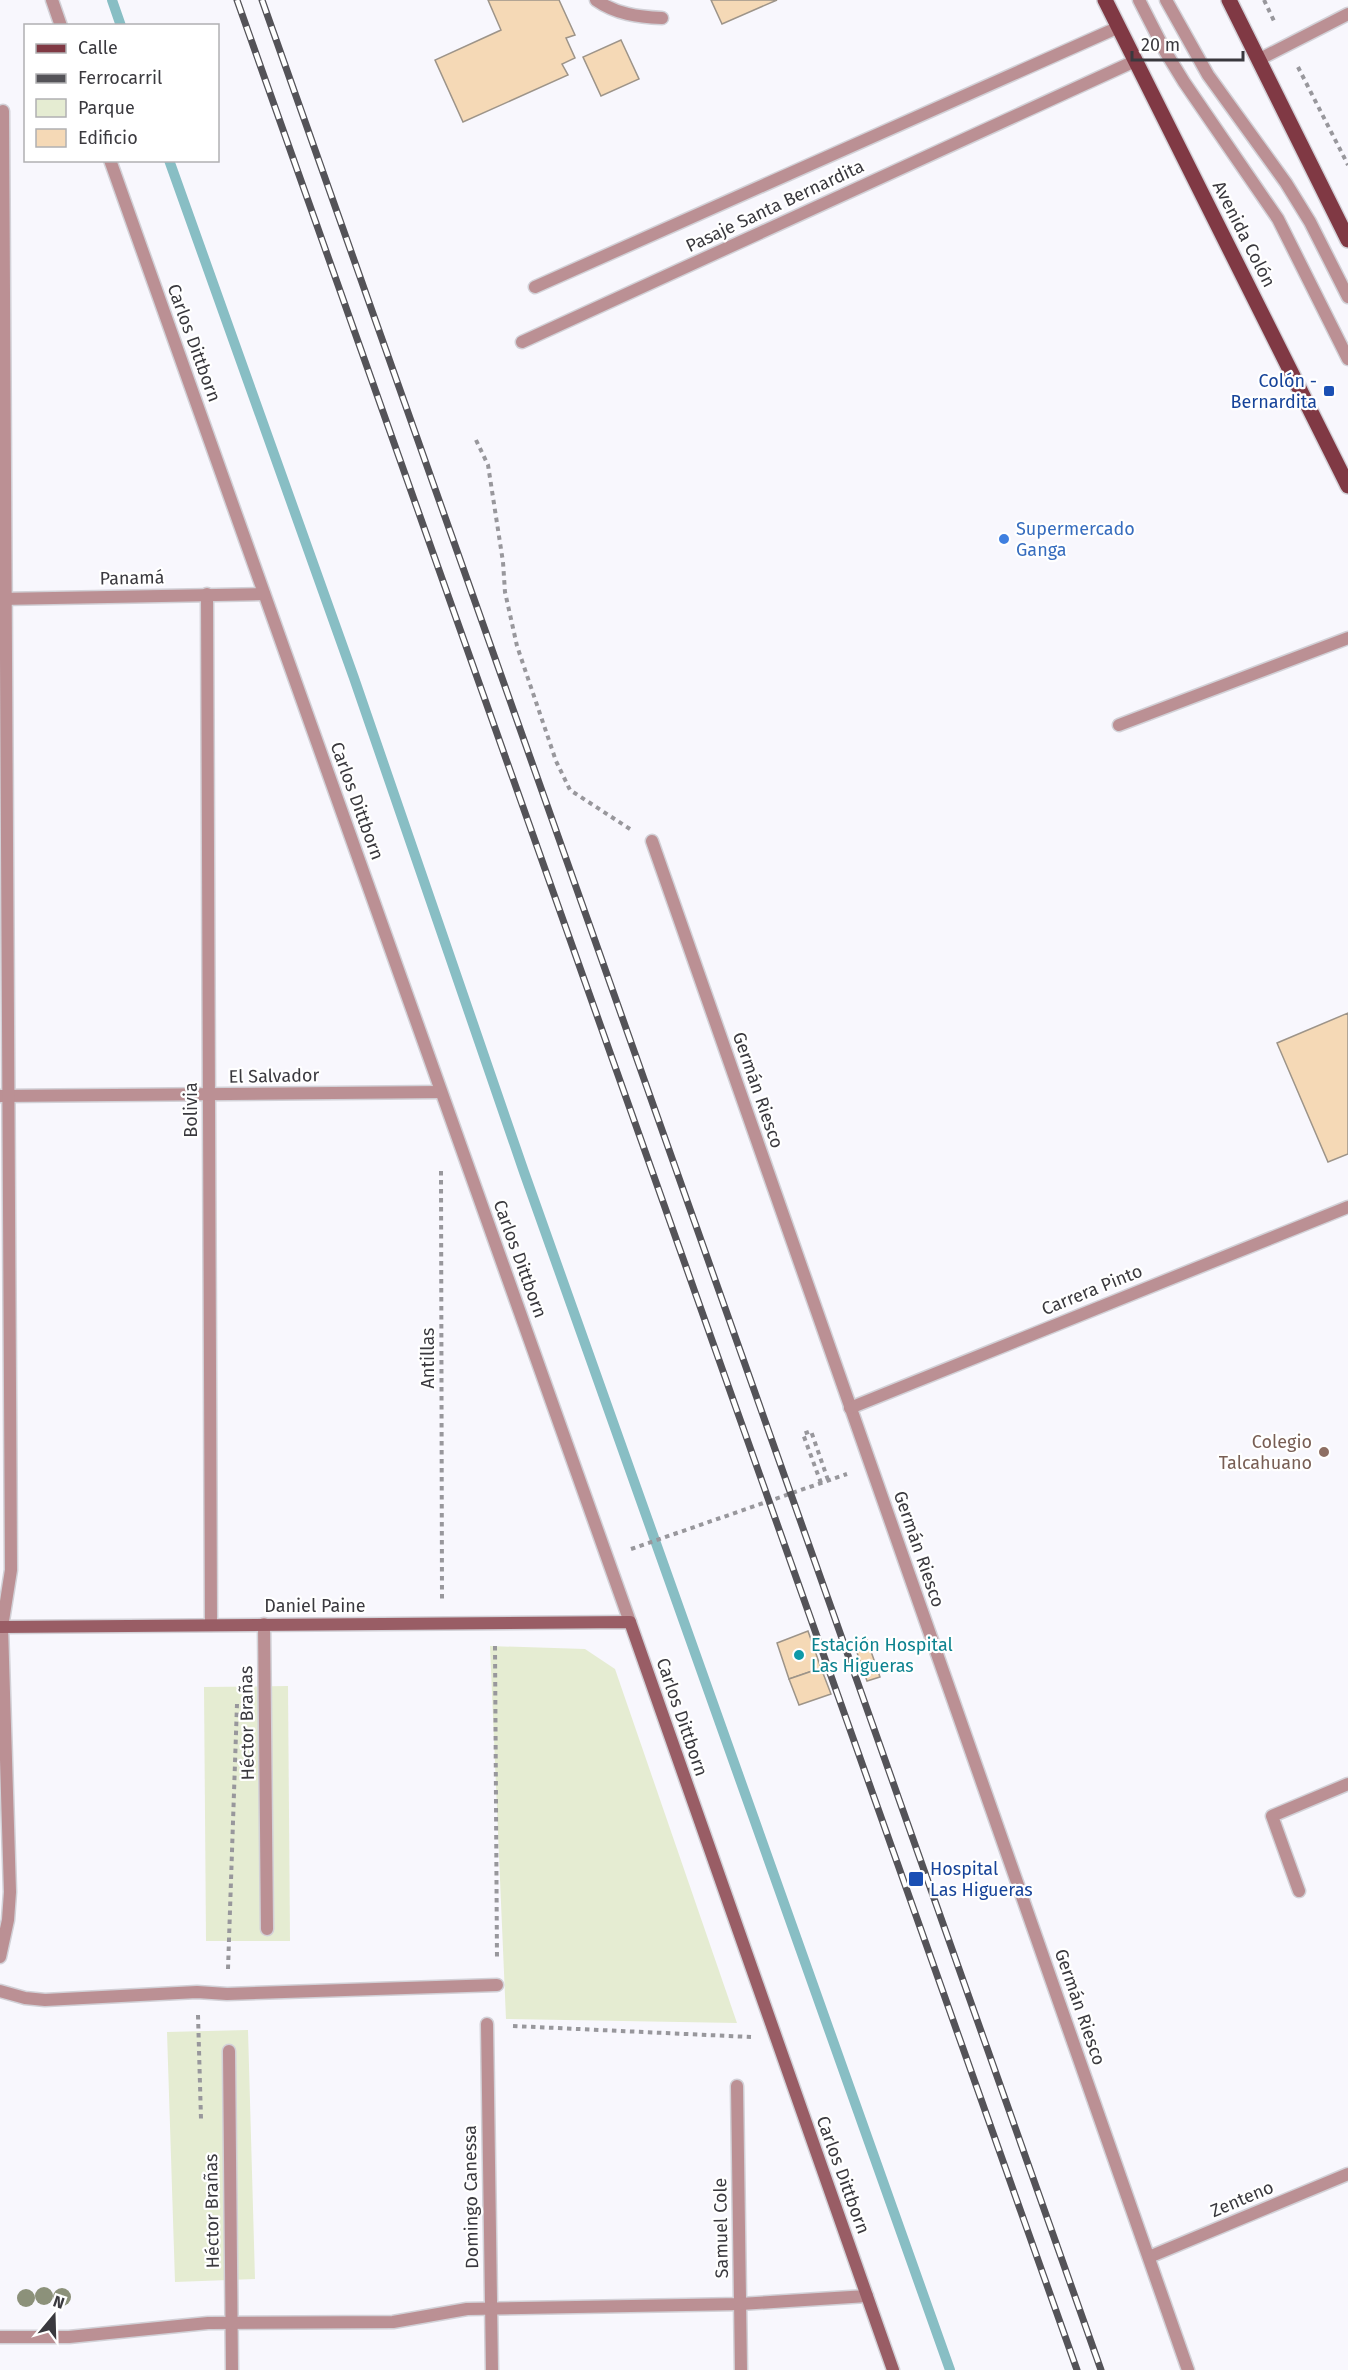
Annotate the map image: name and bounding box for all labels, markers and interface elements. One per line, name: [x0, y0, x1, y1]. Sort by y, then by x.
legend: [24, 24, 219, 162]
scale bar: [1132, 24, 1243, 62]
text: 20 m: [1141, 34, 1180, 56]
text: Calle: [78, 37, 118, 59]
text: Ferrocarril: [78, 67, 162, 89]
text: Parque: [78, 97, 135, 119]
text: Edificio: [78, 127, 138, 149]
street label: Pasaje Santa Bernardita: [682, 155, 868, 257]
street label: Avenida Colón: [1208, 177, 1280, 291]
street label: Carlos Dittborn: [162, 281, 226, 405]
place label: Colón - Bernardita: [1231, 370, 1317, 413]
marker: Colón - Bernardita: [1322, 384, 1336, 398]
place label: Supermercado Ganga: [1016, 518, 1135, 561]
marker: Supermercado Ganga: [997, 532, 1011, 546]
street label: Panamá: [99, 566, 165, 590]
street label: Carlos Dittborn: [325, 739, 389, 863]
street label: Germán Riesco: [728, 1029, 788, 1151]
street label: El Salvador: [228, 1064, 320, 1088]
street label: Bolivia: [180, 1082, 202, 1138]
street label: Carlos Dittborn: [488, 1197, 552, 1321]
street label: Carrera Pinto: [1038, 1260, 1146, 1320]
street label: Antillas: [417, 1328, 439, 1388]
place label: Colegio Talcahuano: [1219, 1431, 1312, 1474]
marker: Colegio Talcahuano: [1317, 1445, 1331, 1459]
street label: Germán Riesco: [889, 1488, 949, 1610]
street label: Daniel Paine: [264, 1595, 366, 1617]
place label: Estación Hospital Las Higueras: [811, 1634, 953, 1677]
marker: Estación Hospital Las Higueras: [792, 1648, 806, 1662]
street label: Carlos Dittborn: [651, 1655, 713, 1779]
street label: Héctor Brañas: [235, 1665, 259, 1781]
place label: Hospital Las Higueras: [930, 1858, 1033, 1901]
marker: Hospital Las Higueras: [907, 1870, 925, 1888]
street label: Germán Riesco: [1050, 1946, 1110, 2068]
street label: Carlos Dittborn: [811, 2113, 875, 2237]
street label: Domingo Canessa: [459, 2125, 483, 2269]
street label: Héctor Brañas: [200, 2153, 224, 2269]
street label: Zenteno: [1207, 2176, 1277, 2222]
street label: Samuel Cole: [709, 2178, 733, 2278]
north arrow: [24, 2286, 84, 2346]
text: N: [51, 2292, 67, 2313]

